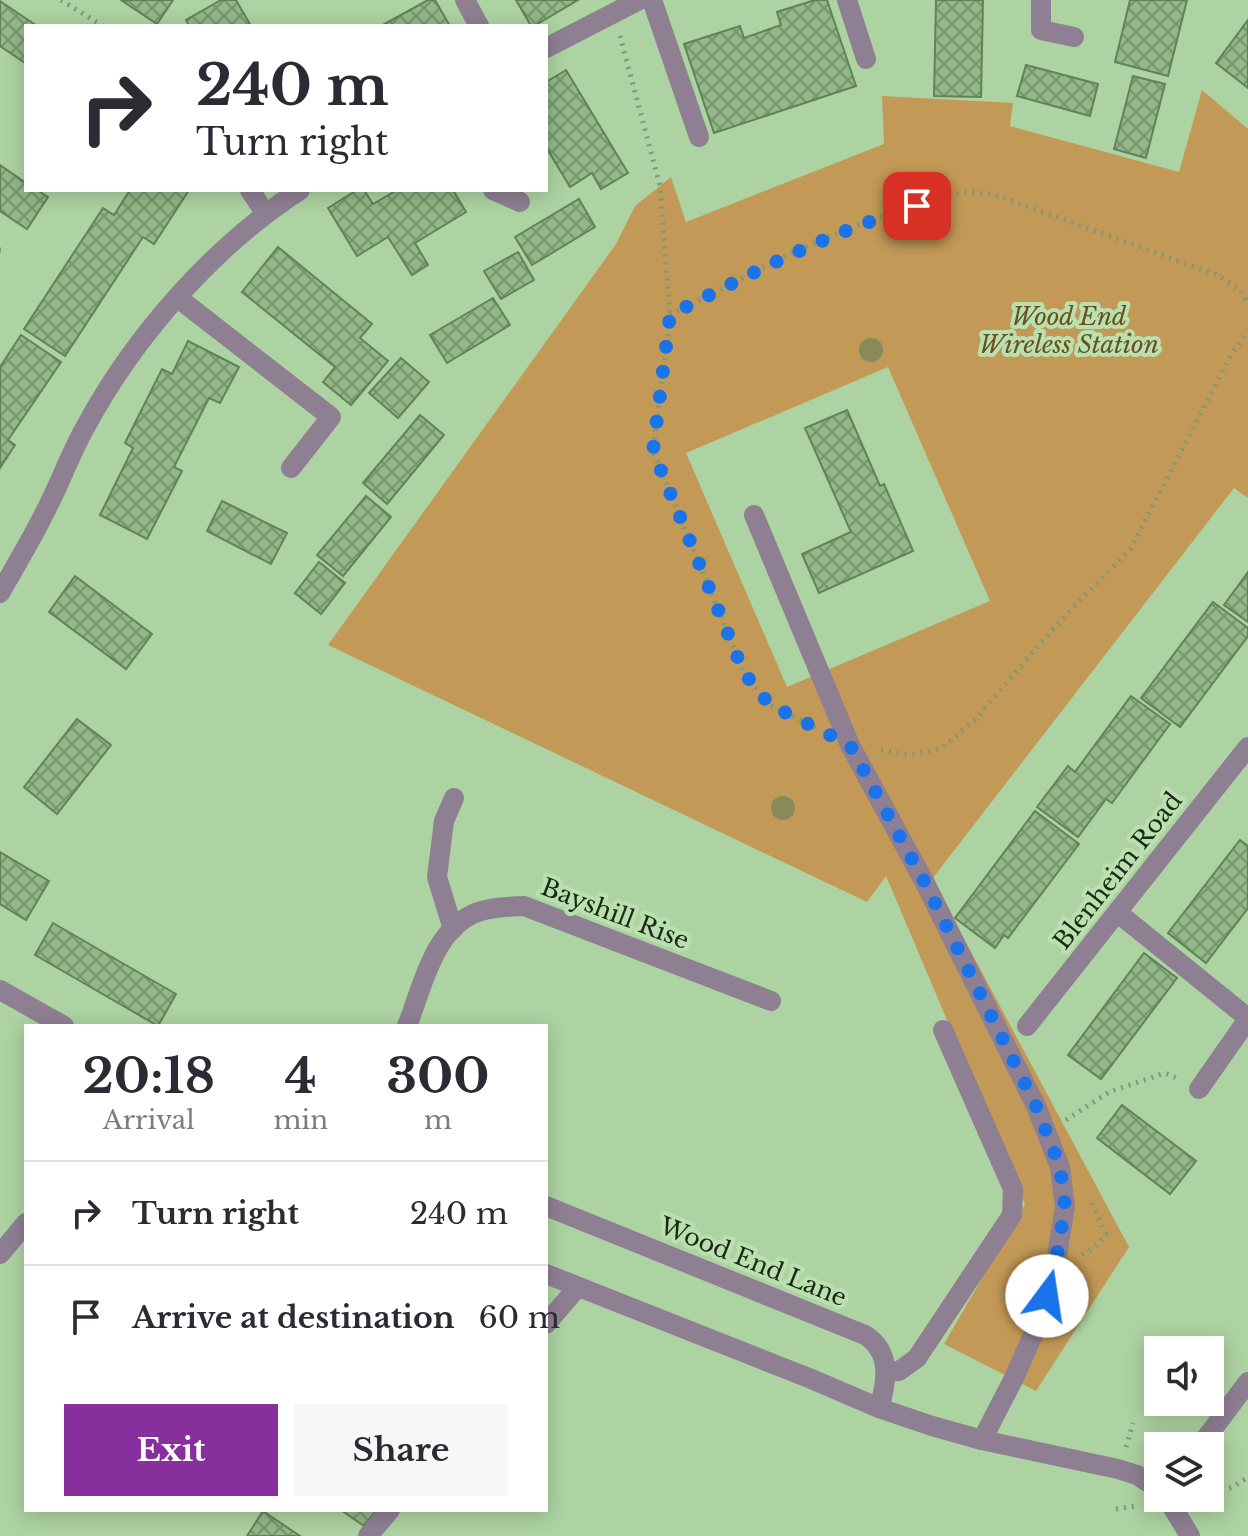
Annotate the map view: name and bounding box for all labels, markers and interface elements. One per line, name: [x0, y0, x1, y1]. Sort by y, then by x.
text: 240 m: [196, 51, 389, 120]
icon: right: [64, 56, 168, 160]
text: Turn right: [196, 120, 389, 165]
pin: [883, 172, 951, 240]
icon: arrive: [895, 184, 939, 228]
park label: Wood End Wireless Station: [979, 302, 1159, 359]
street label: Blenheim Road: [1047, 786, 1188, 955]
street label: Bayshill Rise: [537, 872, 693, 955]
text: 20:18: [82, 1046, 215, 1106]
text: 4: [285, 1046, 317, 1106]
text: 300: [386, 1046, 490, 1106]
text: Arrival: [103, 1104, 195, 1136]
text: min: [273, 1104, 328, 1136]
text: m: [424, 1104, 452, 1136]
icon: right: [64, 1191, 108, 1235]
text: Turn right: [132, 1195, 299, 1232]
text: 240 m: [410, 1195, 508, 1232]
street label: Wood End Lane: [655, 1210, 851, 1312]
position arrow: [1005, 1254, 1089, 1338]
icon: arrive: [64, 1295, 108, 1339]
text: Arrive at destination: [132, 1299, 455, 1336]
text: 60 m: [479, 1299, 560, 1336]
map controls: [1144, 1336, 1224, 1512]
button: sound: [1144, 1336, 1224, 1416]
button: Exit: [64, 1404, 278, 1496]
button: Share: [294, 1404, 508, 1496]
button: layers: [1144, 1432, 1224, 1512]

